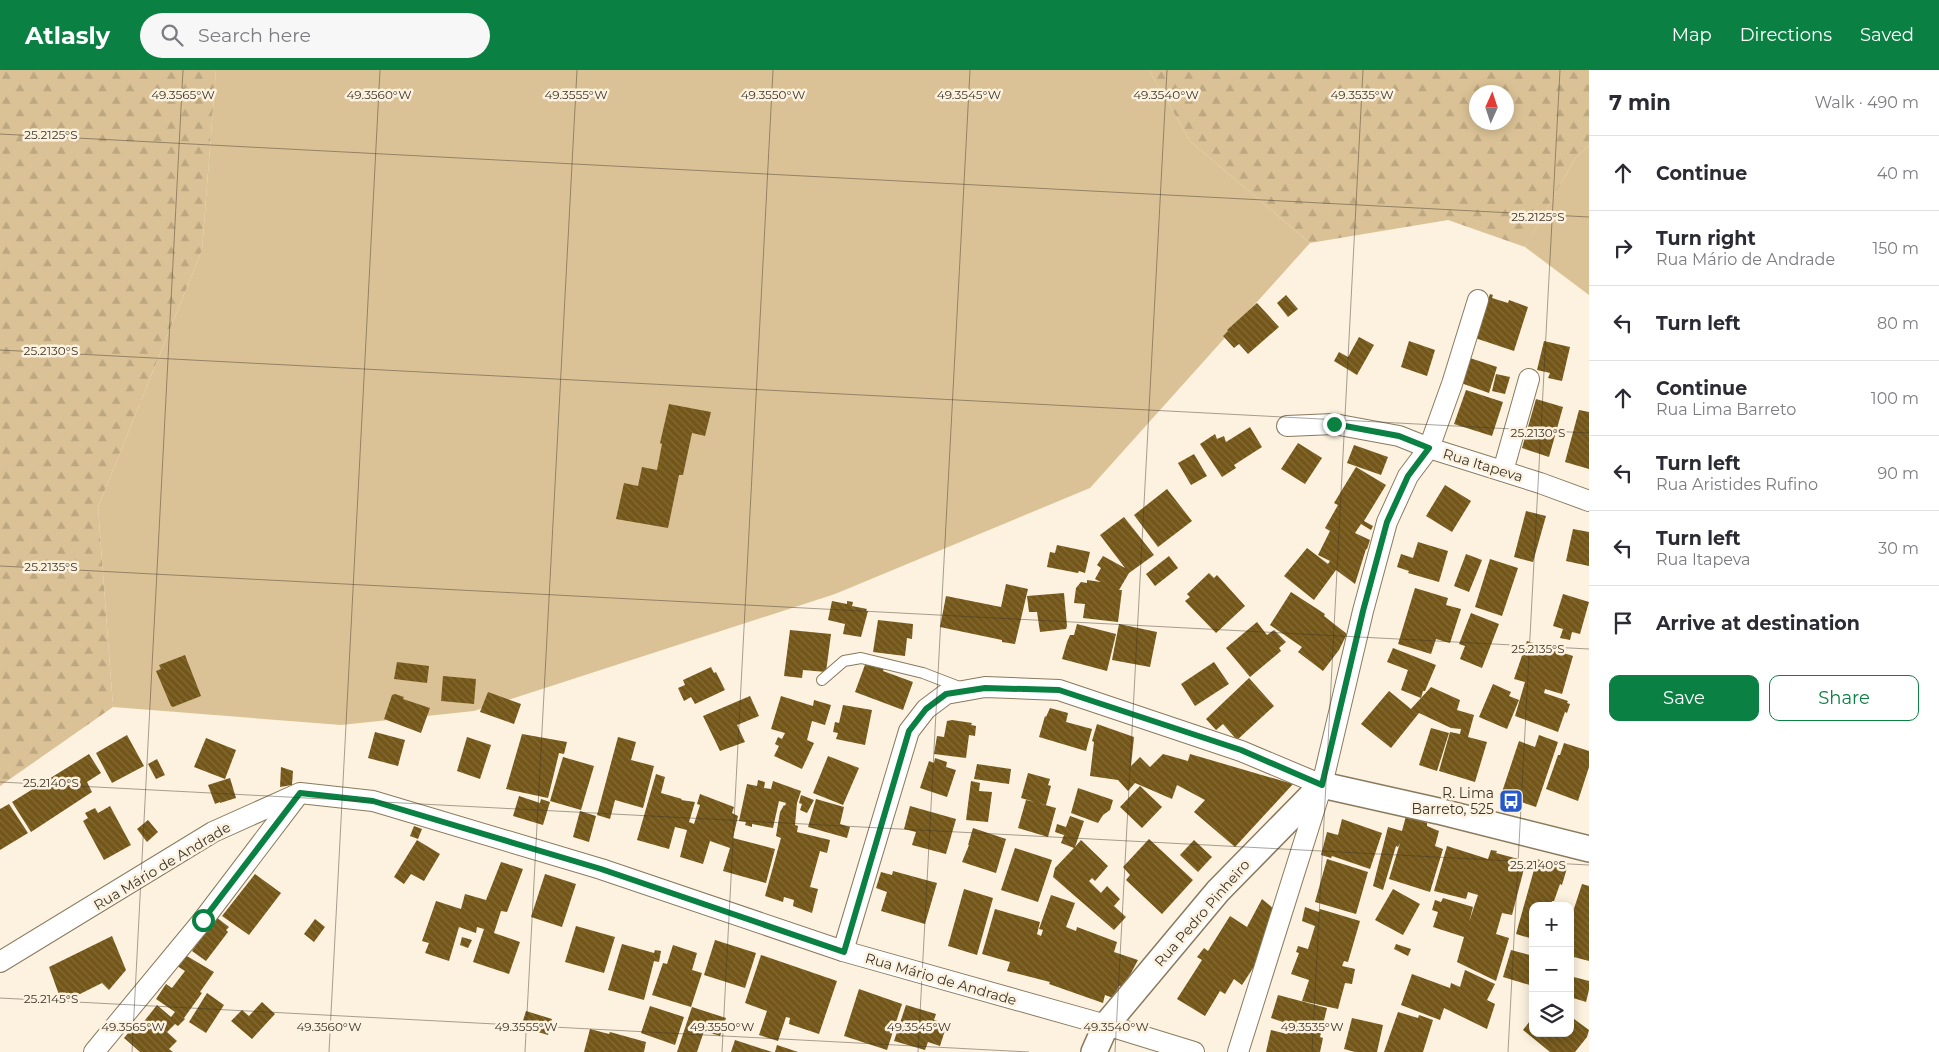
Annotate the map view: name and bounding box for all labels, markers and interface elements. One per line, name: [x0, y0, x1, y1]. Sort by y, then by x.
search box: [140, 13, 490, 58]
text: Atlasly: [25, 21, 110, 50]
icon: search: [158, 21, 186, 49]
text: Search here: [198, 24, 311, 47]
text: Map: [1672, 24, 1712, 46]
text: Directions: [1740, 24, 1832, 46]
text: Saved: [1860, 24, 1914, 46]
north arrow: [1469, 85, 1514, 130]
text: 49.3565°W: [151, 87, 215, 102]
text: 49.3560°W: [346, 87, 412, 102]
text: 49.3555°W: [544, 87, 608, 102]
text: 49.3550°W: [741, 87, 805, 102]
text: 49.3545°W: [937, 87, 1001, 102]
text: 49.3540°W: [1133, 87, 1199, 102]
text: 49.3535°W: [1330, 87, 1394, 102]
text: 7 min: [1609, 90, 1671, 115]
text: Walk · 490 m: [1814, 93, 1919, 112]
text: 25.2125°S: [24, 127, 78, 142]
icon: ahead: [1609, 159, 1637, 187]
text: Continue: [1656, 162, 1747, 185]
text: 40 m: [1877, 164, 1919, 183]
text: 25.2125°S: [1511, 209, 1565, 224]
text: Turn right: [1656, 227, 1756, 250]
icon: right: [1609, 234, 1637, 262]
text: 150 m: [1872, 239, 1919, 258]
text: Rua Mário de Andrade: [1656, 250, 1835, 269]
icon: left: [1609, 309, 1637, 337]
text: Turn left: [1656, 312, 1741, 335]
text: 80 m: [1877, 314, 1919, 333]
text: 25.2130°S: [24, 343, 78, 358]
text: Continue: [1656, 377, 1747, 400]
icon: ahead: [1609, 384, 1637, 412]
text: 100 m: [1871, 389, 1919, 408]
text: Rua Lima Barreto: [1656, 400, 1796, 419]
route end: [1323, 413, 1346, 436]
text: 25.2130°S: [1511, 425, 1565, 440]
street label: Rua Itapeva: [1441, 444, 1525, 486]
text: Turn left: [1656, 452, 1741, 475]
icon: left: [1609, 459, 1637, 487]
text: 90 m: [1877, 464, 1919, 483]
text: Rua Aristides Rufino: [1656, 475, 1818, 494]
text: Turn left: [1656, 527, 1741, 550]
icon: left: [1609, 534, 1637, 562]
text: 30 m: [1878, 539, 1919, 558]
text: Rua Itapeva: [1656, 550, 1751, 569]
text: 25.2135°S: [24, 559, 78, 574]
icon: arrive: [1609, 609, 1637, 637]
text: Arrive at destination: [1656, 612, 1860, 635]
text: 25.2135°S: [1511, 641, 1565, 656]
button: Save: [1609, 675, 1759, 721]
button: Share: [1769, 675, 1919, 721]
text: 25.2140°S: [23, 775, 79, 790]
place label: R. Lima Barreto, 525: [1411, 784, 1494, 818]
bus stop icon: R. Lima Barreto, 525: [1498, 788, 1524, 814]
street label: Rua Mário de Andrade: [90, 818, 234, 914]
street label: Rua Pedro Pinheiro: [1150, 855, 1254, 970]
text: 25.2140°S: [1510, 857, 1566, 872]
map controls: [1529, 902, 1574, 1037]
button: +: [1529, 902, 1574, 947]
route start: [192, 909, 215, 932]
button: −: [1529, 947, 1574, 992]
street label: Rua Mário de Andrade: [863, 949, 1019, 1009]
text: 25.2145°S: [24, 991, 78, 1006]
button: layers: [1529, 992, 1574, 1037]
text: 49.3565°W: [101, 1019, 165, 1034]
text: 49.3560°W: [296, 1019, 362, 1034]
text: 49.3555°W: [494, 1019, 558, 1034]
text: 49.3550°W: [690, 1019, 754, 1034]
text: 49.3545°W: [887, 1019, 951, 1034]
text: 49.3540°W: [1083, 1019, 1149, 1034]
text: 49.3535°W: [1280, 1019, 1344, 1034]

